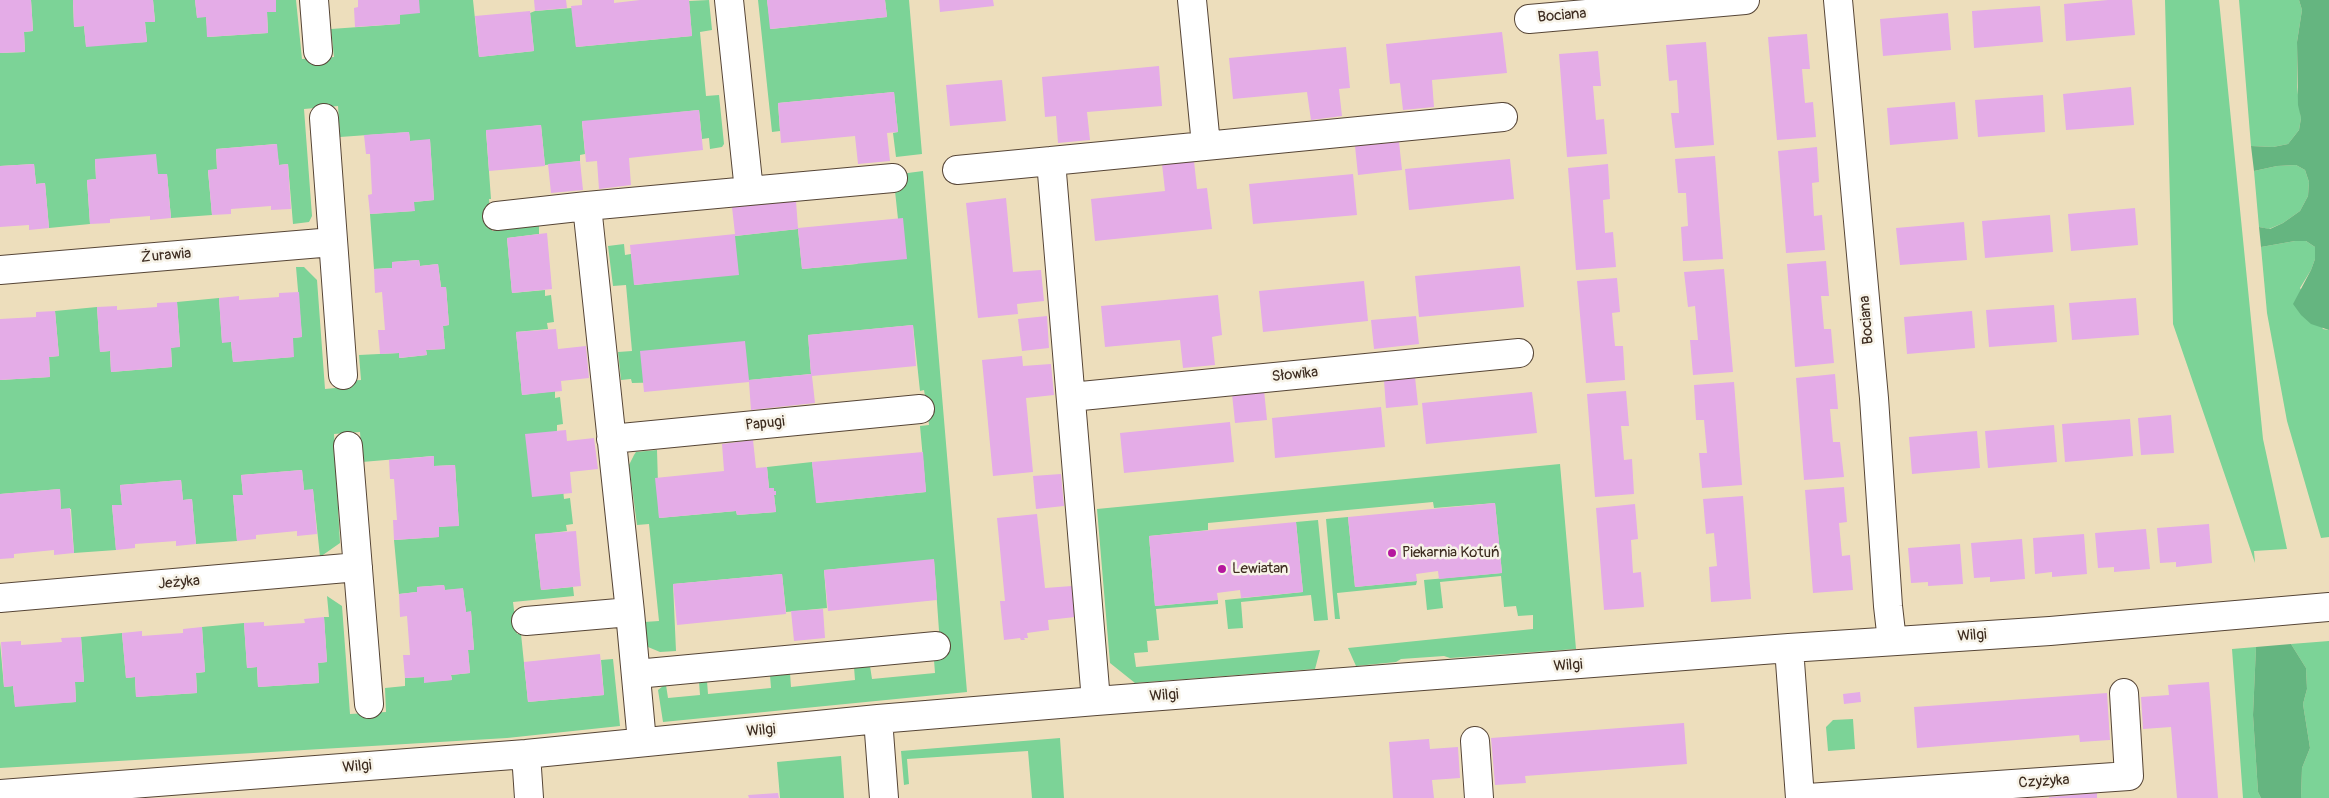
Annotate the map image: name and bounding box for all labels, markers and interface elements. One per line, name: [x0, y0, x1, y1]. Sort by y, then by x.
street label: Bociana: [1537, 5, 1587, 27]
street label: Żurawia: [140, 245, 192, 267]
street label: Bociana: [1856, 295, 1878, 345]
street label: Słowika: [1271, 364, 1319, 386]
street label: Papugi: [744, 413, 786, 435]
place label: Piekarnia Kotuń: [1402, 544, 1500, 562]
marker: Piekarnia Kotuń: [1386, 547, 1398, 559]
place label: Lewiatan: [1232, 560, 1288, 578]
marker: Lewiatan: [1216, 563, 1228, 575]
street label: Jeżyka: [157, 572, 201, 594]
street label: Wilgi: [1957, 626, 1987, 646]
street label: Wilgi: [1553, 656, 1583, 676]
street label: Wilgi: [1149, 686, 1179, 706]
street label: Wilgi: [746, 721, 776, 741]
street label: Wilgi: [342, 757, 372, 777]
street label: Czyżyka: [2018, 771, 2070, 793]

